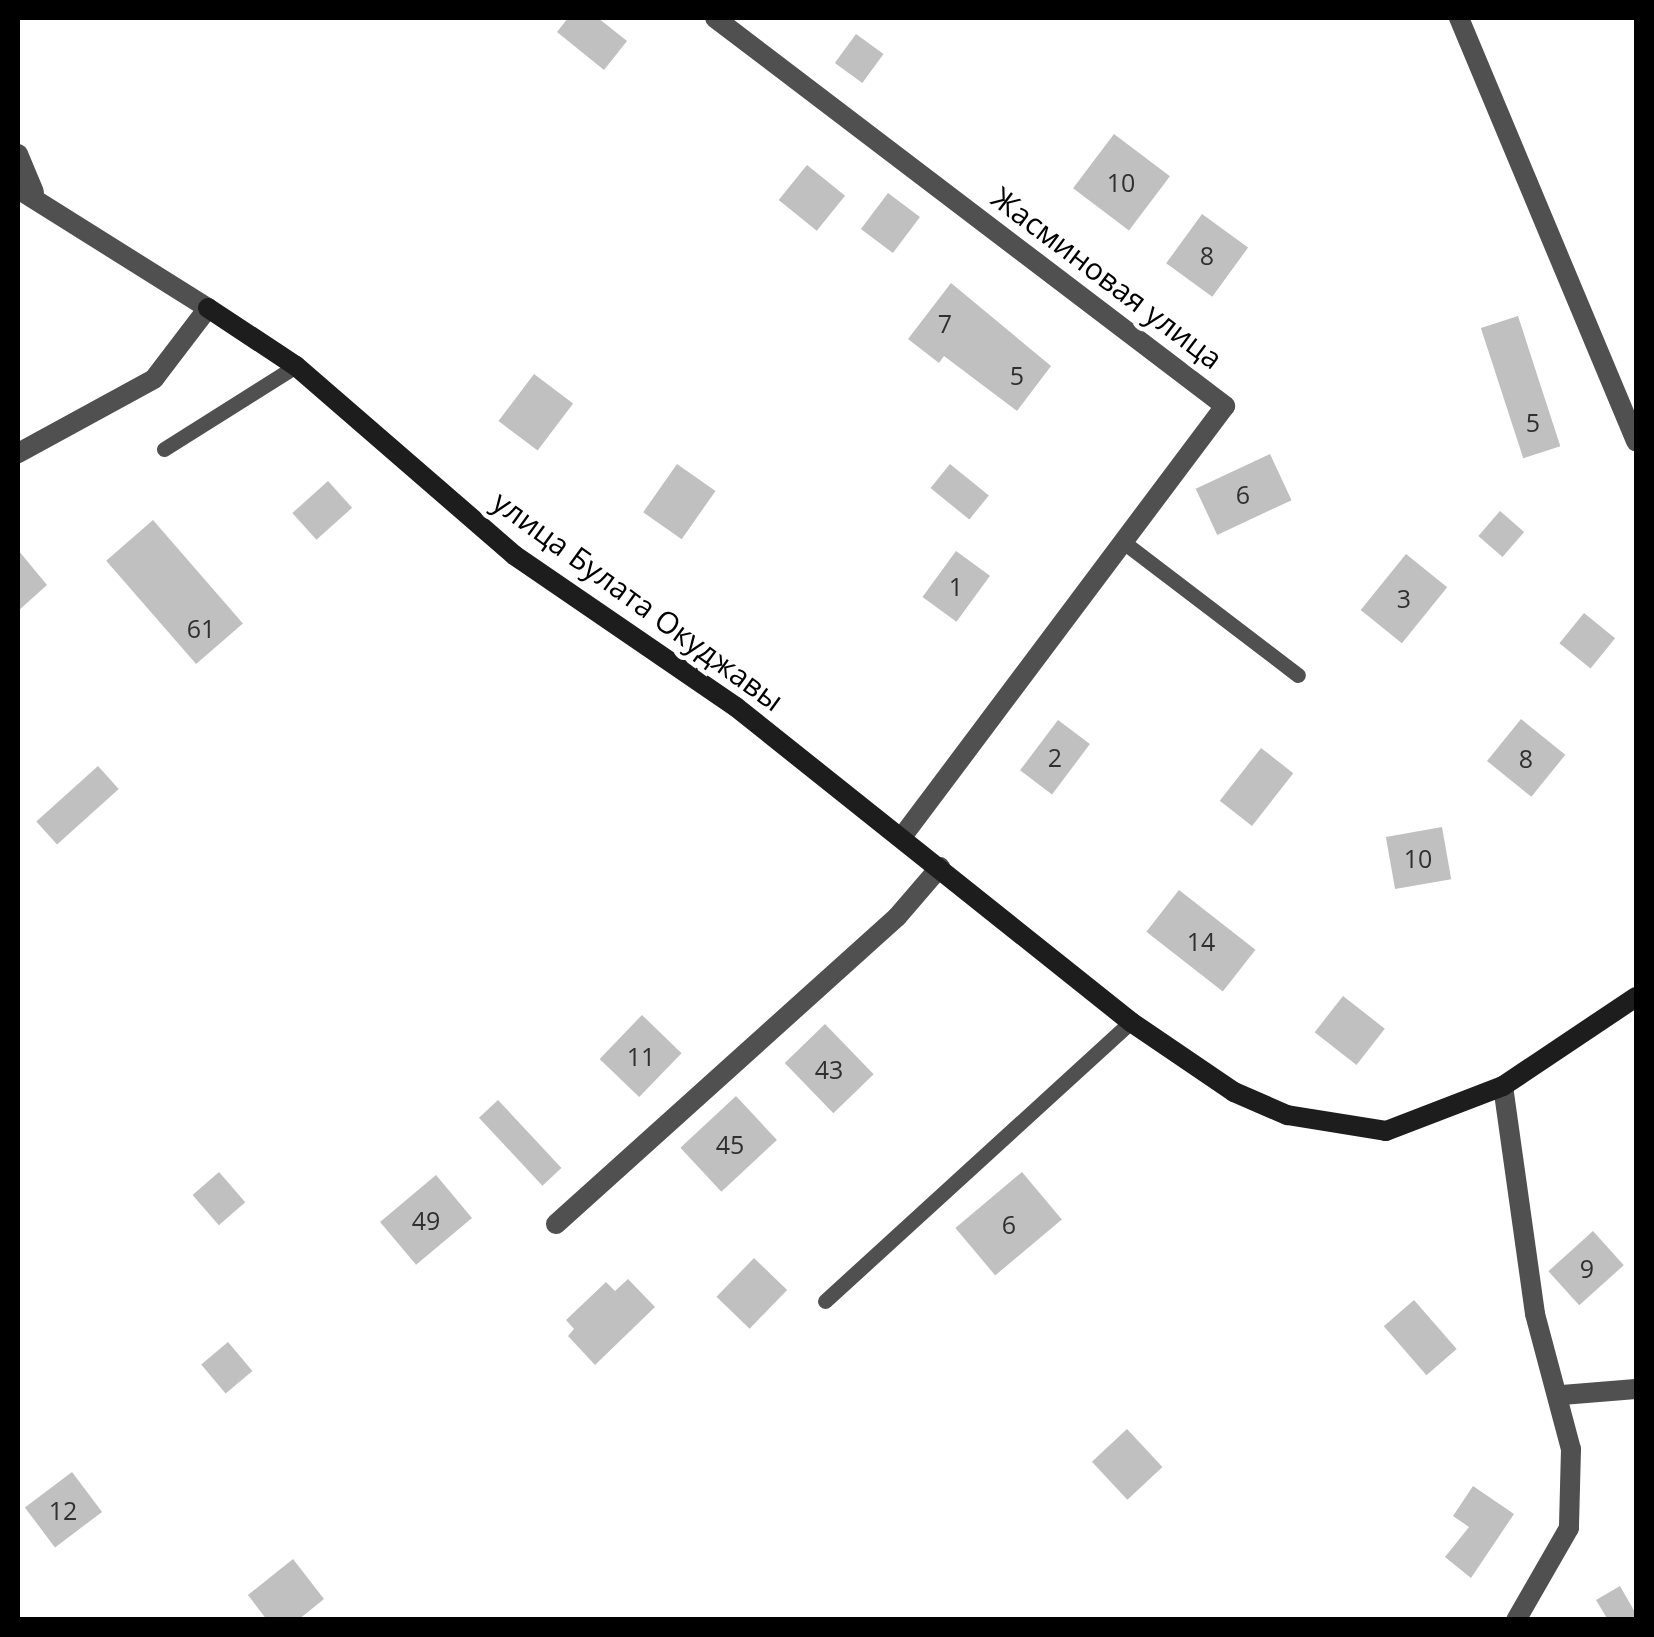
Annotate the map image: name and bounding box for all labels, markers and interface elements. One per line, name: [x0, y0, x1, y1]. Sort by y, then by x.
house number: 10: [1107, 167, 1135, 197]
street label: Жасминовая улица: [985, 180, 1229, 376]
house number: 8: [1200, 240, 1214, 270]
house number: 7: [938, 308, 952, 338]
house number: 5: [1010, 360, 1024, 390]
house number: 5: [1526, 407, 1540, 437]
house number: 6: [1236, 479, 1250, 509]
street label: улица Булата Окуджавы: [486, 483, 790, 719]
house number: 1: [949, 571, 963, 601]
house number: 3: [1397, 583, 1411, 613]
house number: 61: [187, 613, 215, 643]
house number: 2: [1048, 742, 1062, 772]
house number: 8: [1519, 743, 1533, 773]
house number: 10: [1404, 843, 1432, 873]
house number: 14: [1187, 926, 1215, 956]
house number: 11: [627, 1041, 655, 1071]
house number: 43: [815, 1054, 843, 1084]
house number: 45: [716, 1129, 744, 1159]
house number: 49: [412, 1205, 440, 1235]
house number: 6: [1002, 1209, 1016, 1239]
house number: 9: [1580, 1253, 1594, 1283]
house number: 12: [49, 1495, 77, 1525]

